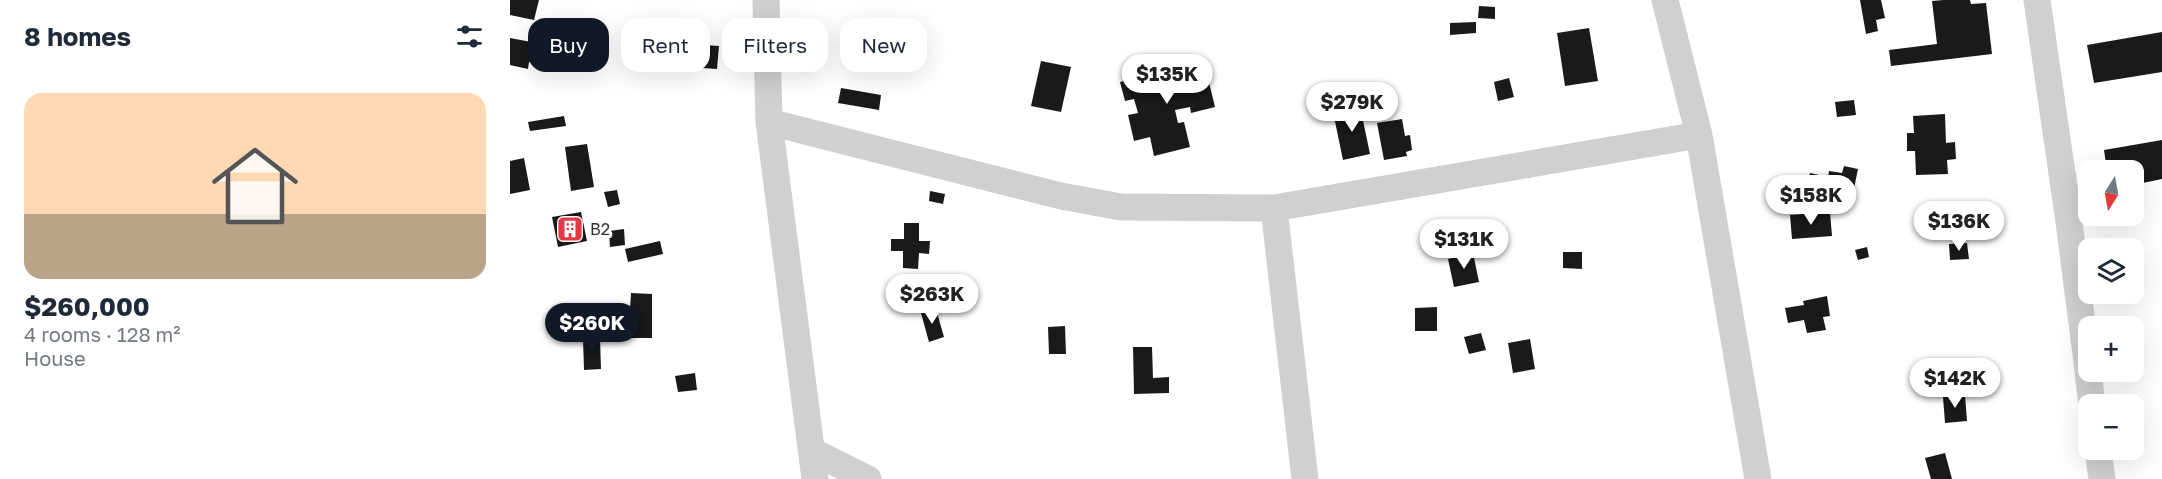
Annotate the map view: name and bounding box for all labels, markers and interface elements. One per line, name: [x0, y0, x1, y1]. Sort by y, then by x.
chip: Buy: [528, 18, 609, 72]
chip: Rent: [621, 18, 710, 72]
chip: Filters: [722, 18, 828, 72]
chip: New: [840, 18, 927, 72]
icon: filters: [453, 20, 486, 53]
text: 8 homes: [24, 21, 131, 52]
pin: $135K: [1125, 54, 1209, 105]
text: $135K: [1136, 61, 1198, 85]
pin: $279K: [1310, 82, 1394, 133]
text: $279K: [1320, 89, 1384, 113]
icon: home: [201, 132, 309, 240]
north arrow: [2078, 160, 2144, 226]
map controls: [2078, 160, 2144, 460]
pin: $158K: [1769, 175, 1853, 226]
text: $158K: [1779, 182, 1843, 206]
pin: $136K: [1917, 201, 2001, 252]
text: $136K: [1927, 208, 1991, 232]
building icon: B2: [555, 214, 585, 244]
place label: B2: [590, 219, 610, 239]
pin: $131K: [1422, 219, 1506, 270]
text: $131K: [1434, 226, 1494, 250]
button: layers: [2078, 238, 2144, 304]
pin: $263K: [890, 274, 974, 325]
text: $263K: [900, 281, 965, 305]
text: $260,000: [24, 291, 150, 322]
pin: $260K: [550, 303, 634, 354]
text: $260K: [559, 310, 625, 334]
button: +: [2078, 316, 2144, 382]
text: 4 rooms · 128 m²: [24, 322, 181, 346]
text: House: [24, 346, 86, 370]
pin: $142K: [1913, 358, 1997, 409]
text: $142K: [1924, 365, 1986, 389]
button: −: [2078, 394, 2144, 460]

